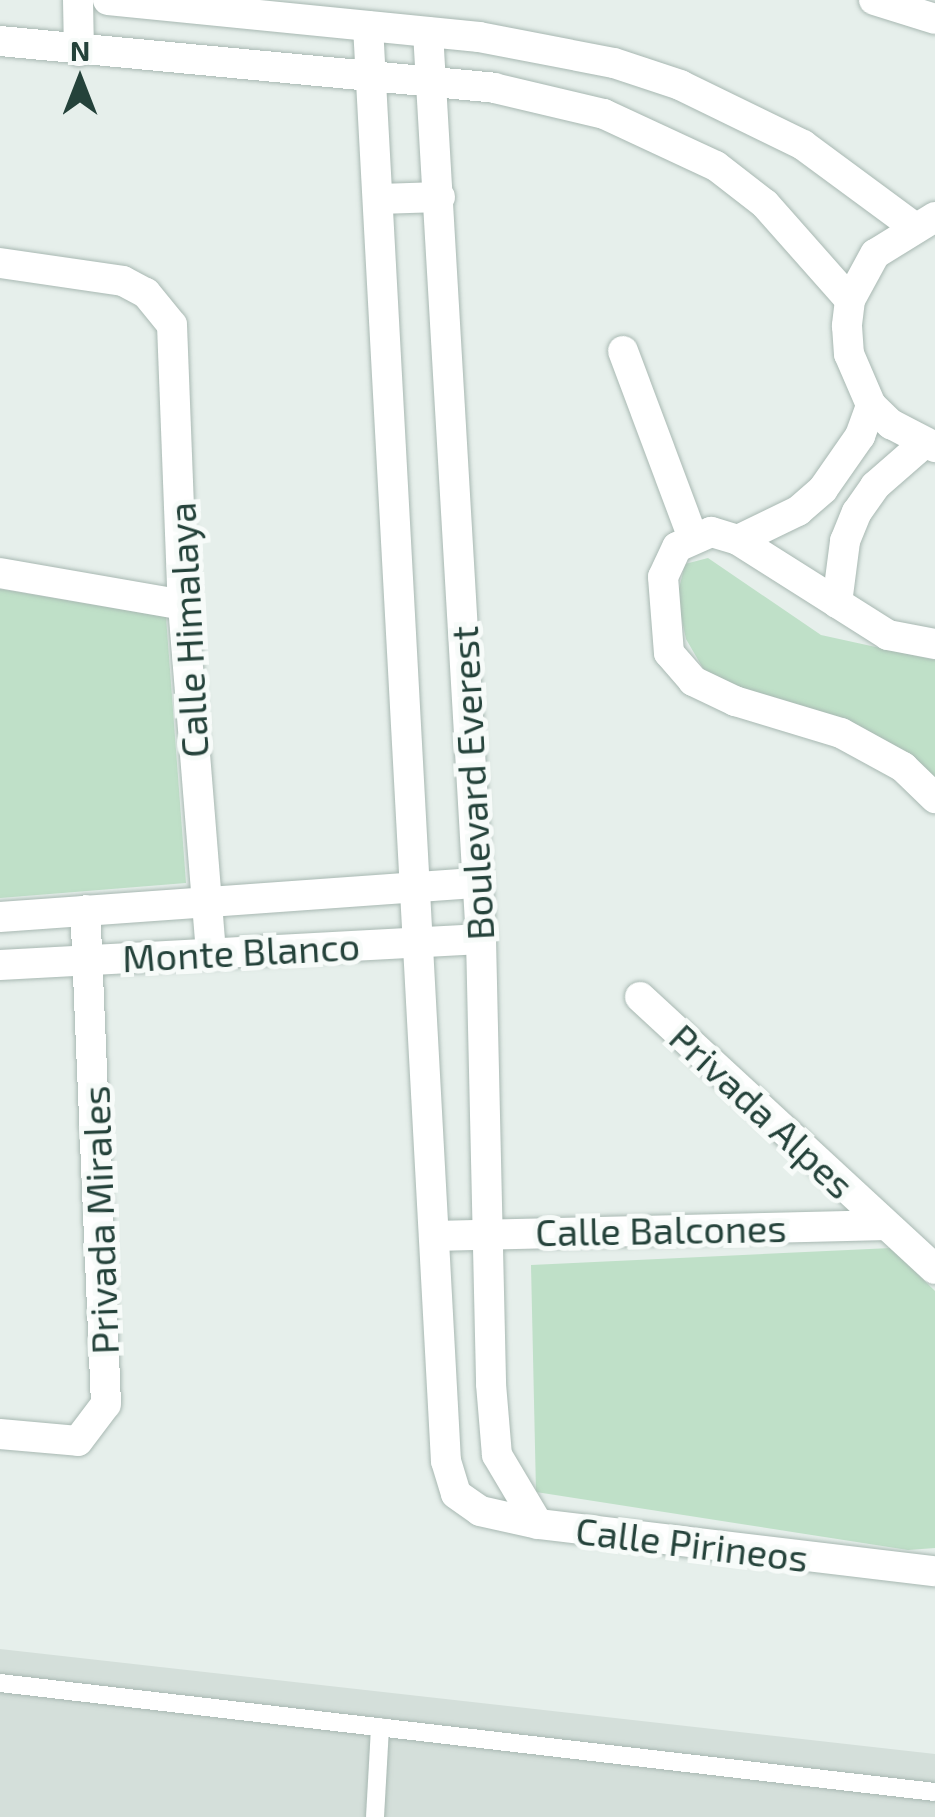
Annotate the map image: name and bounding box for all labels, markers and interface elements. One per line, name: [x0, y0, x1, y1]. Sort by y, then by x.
north arrow: [30, 30, 130, 130]
text: N: [70, 33, 90, 67]
street label: Calle Himalaya: [159, 501, 217, 759]
street label: Boulevard Everest: [441, 625, 503, 941]
street label: Monte Blanco: [121, 923, 361, 981]
street label: Privada Alpes: [660, 1014, 864, 1208]
street label: Privada Mirales: [73, 1085, 127, 1355]
street label: Calle Balcones: [535, 1205, 787, 1255]
street label: Calle Pirineos: [573, 1507, 811, 1581]

